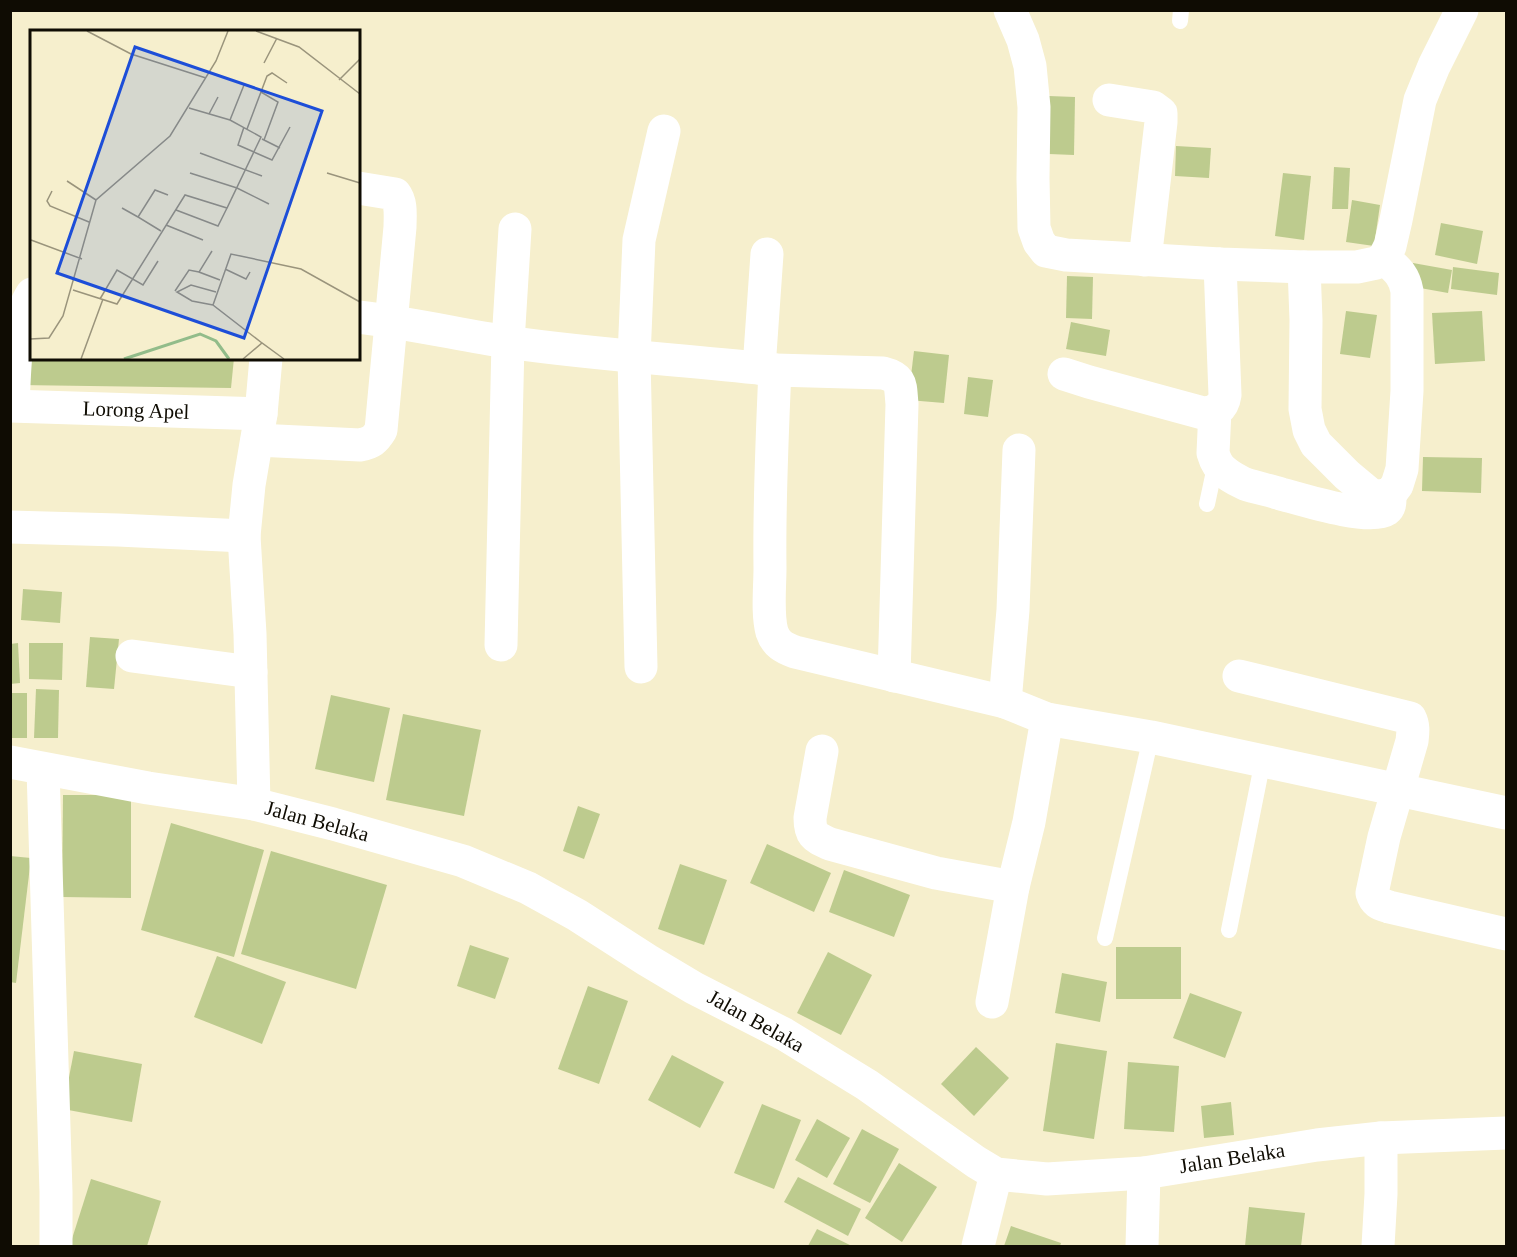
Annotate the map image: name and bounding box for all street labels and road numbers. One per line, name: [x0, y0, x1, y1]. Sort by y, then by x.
street label: Lorong Apel: [82, 396, 190, 424]
street label: Jalan Belaka: [262, 796, 372, 847]
street label: Jalan Belaka: [704, 985, 809, 1058]
street label: Jalan Belaka: [1177, 1138, 1287, 1178]

